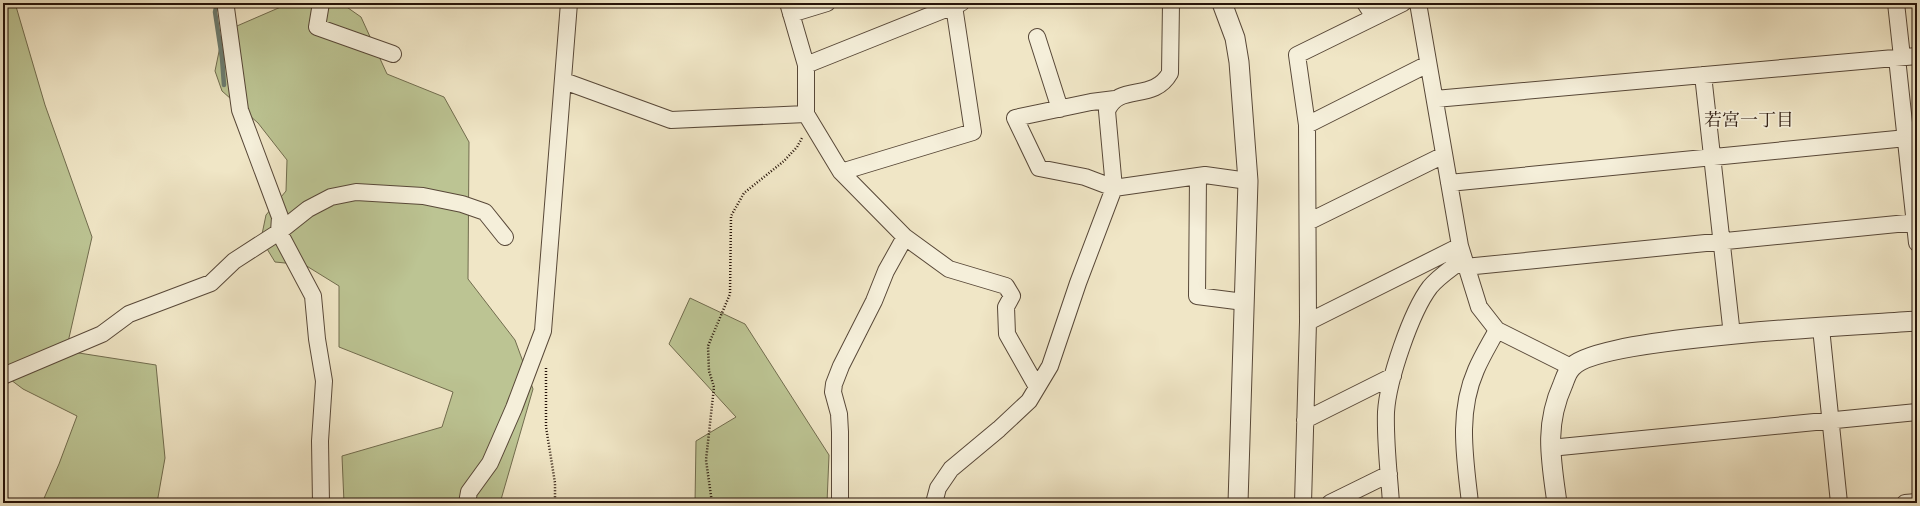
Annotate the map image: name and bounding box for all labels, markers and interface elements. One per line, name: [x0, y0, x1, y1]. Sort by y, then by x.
district label: 若宮一丁目: [1704, 109, 1794, 132]

